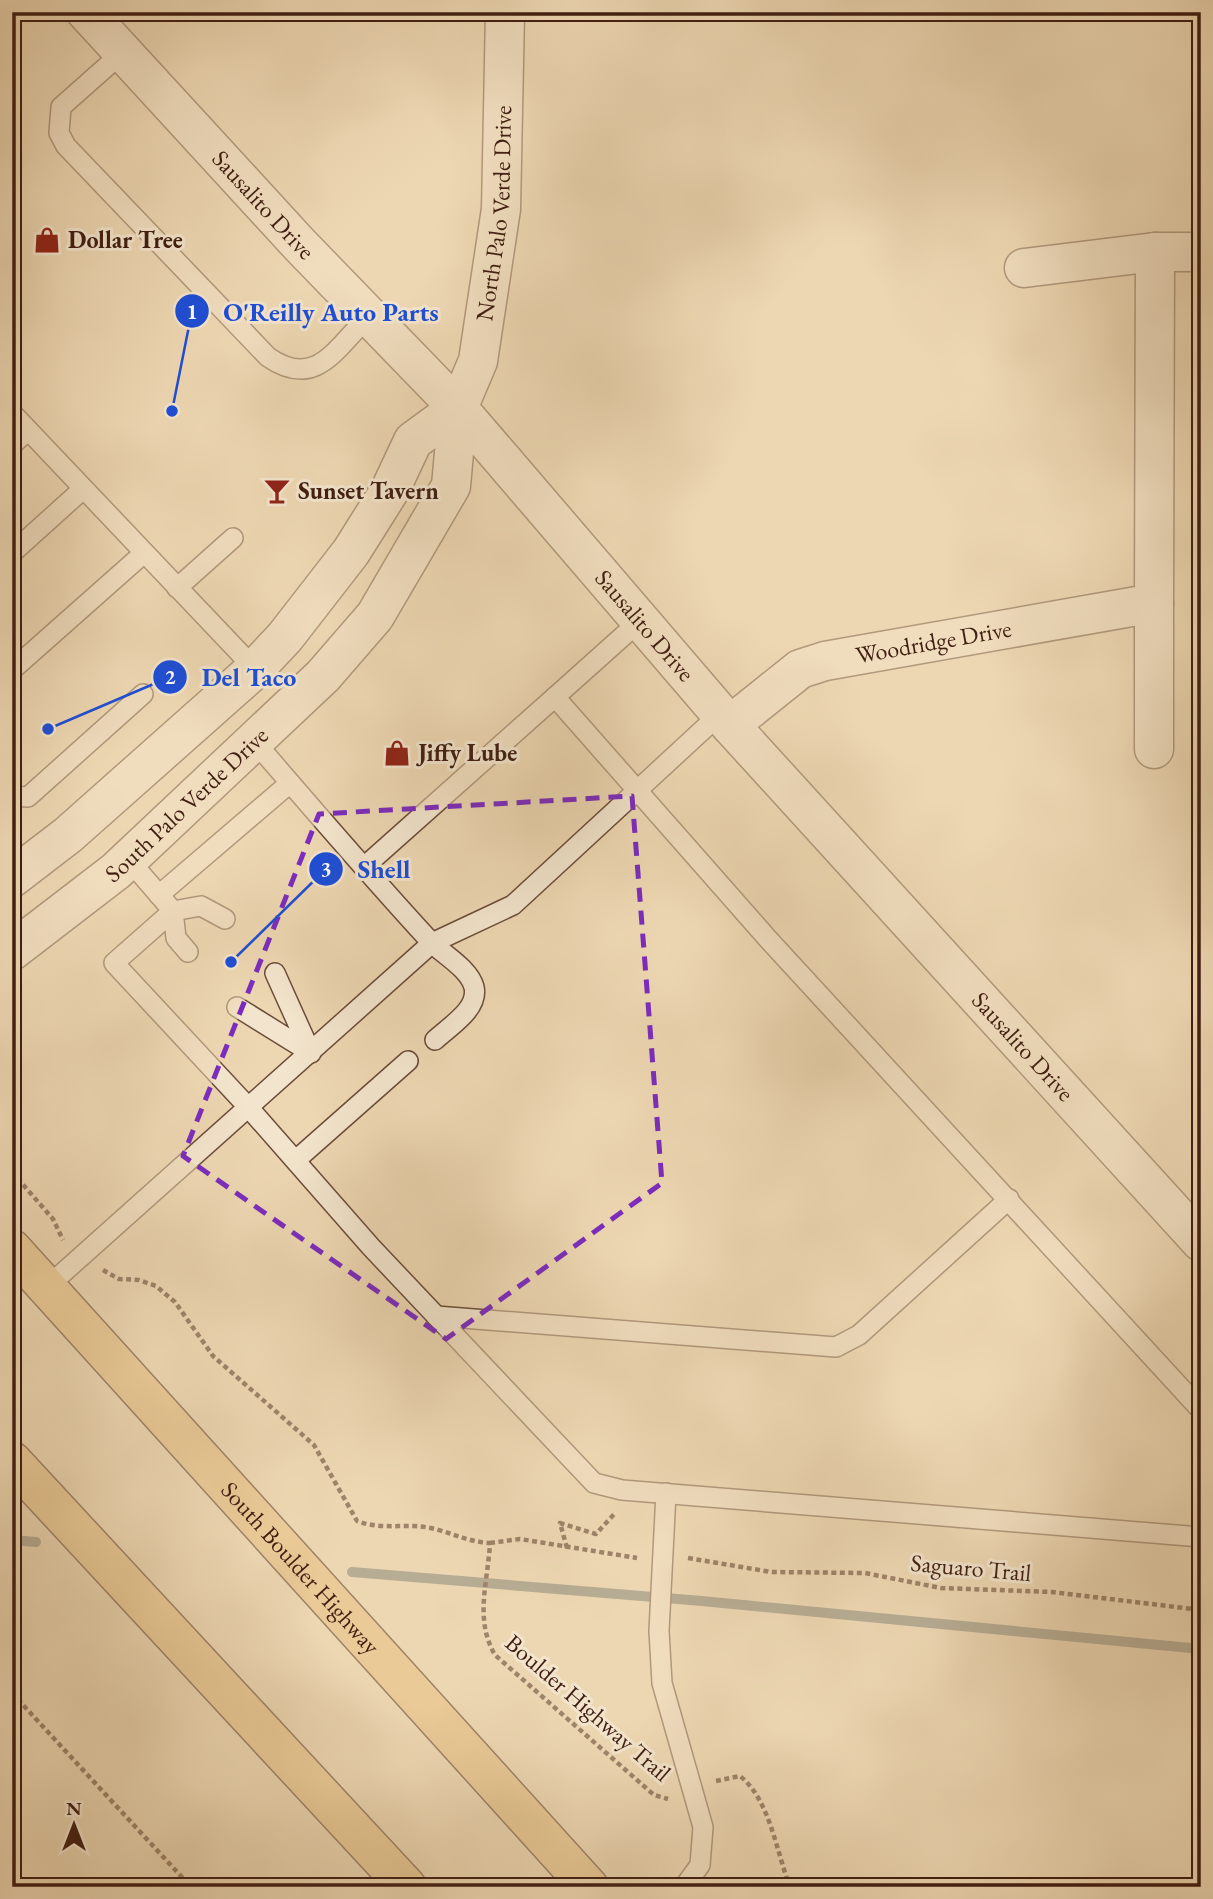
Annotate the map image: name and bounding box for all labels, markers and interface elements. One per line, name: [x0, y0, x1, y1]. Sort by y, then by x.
street label: North Palo Verde Drive: [468, 105, 518, 323]
street label: Sausalito Drive: [206, 143, 322, 266]
place label: Dollar Tree: [68, 224, 183, 255]
shop icon: Dollar Tree: [32, 225, 62, 255]
callout: O'Reilly Auto Parts: [174, 288, 453, 335]
text: O'Reilly Auto Parts: [223, 295, 439, 329]
text: 1: [186, 298, 198, 325]
place label: Sunset Tavern: [298, 475, 439, 506]
bar icon: Sunset Tavern: [262, 476, 292, 506]
street label: Sausalito Drive: [588, 563, 702, 688]
street label: Woodridge Drive: [853, 612, 1014, 670]
callout: Del Taco: [152, 653, 310, 700]
text: Del Taco: [202, 660, 296, 694]
text: 2: [164, 663, 176, 690]
street label: South Palo Verde Drive: [98, 720, 274, 889]
place label: Jiffy Lube: [416, 737, 517, 769]
shop icon: Jiffy Lube: [382, 738, 412, 768]
callout: Shell: [309, 845, 425, 892]
text: Shell: [357, 852, 411, 886]
text: 3: [320, 855, 332, 882]
street label: Sausalito Drive: [965, 985, 1081, 1108]
street label: South Boulder Highway: [215, 1475, 387, 1661]
street label: Saguaro Trail: [909, 1547, 1033, 1588]
street label: Boulder Highway Trail: [499, 1627, 678, 1788]
north arrow: [38, 1790, 108, 1860]
text: N: [66, 1796, 82, 1821]

